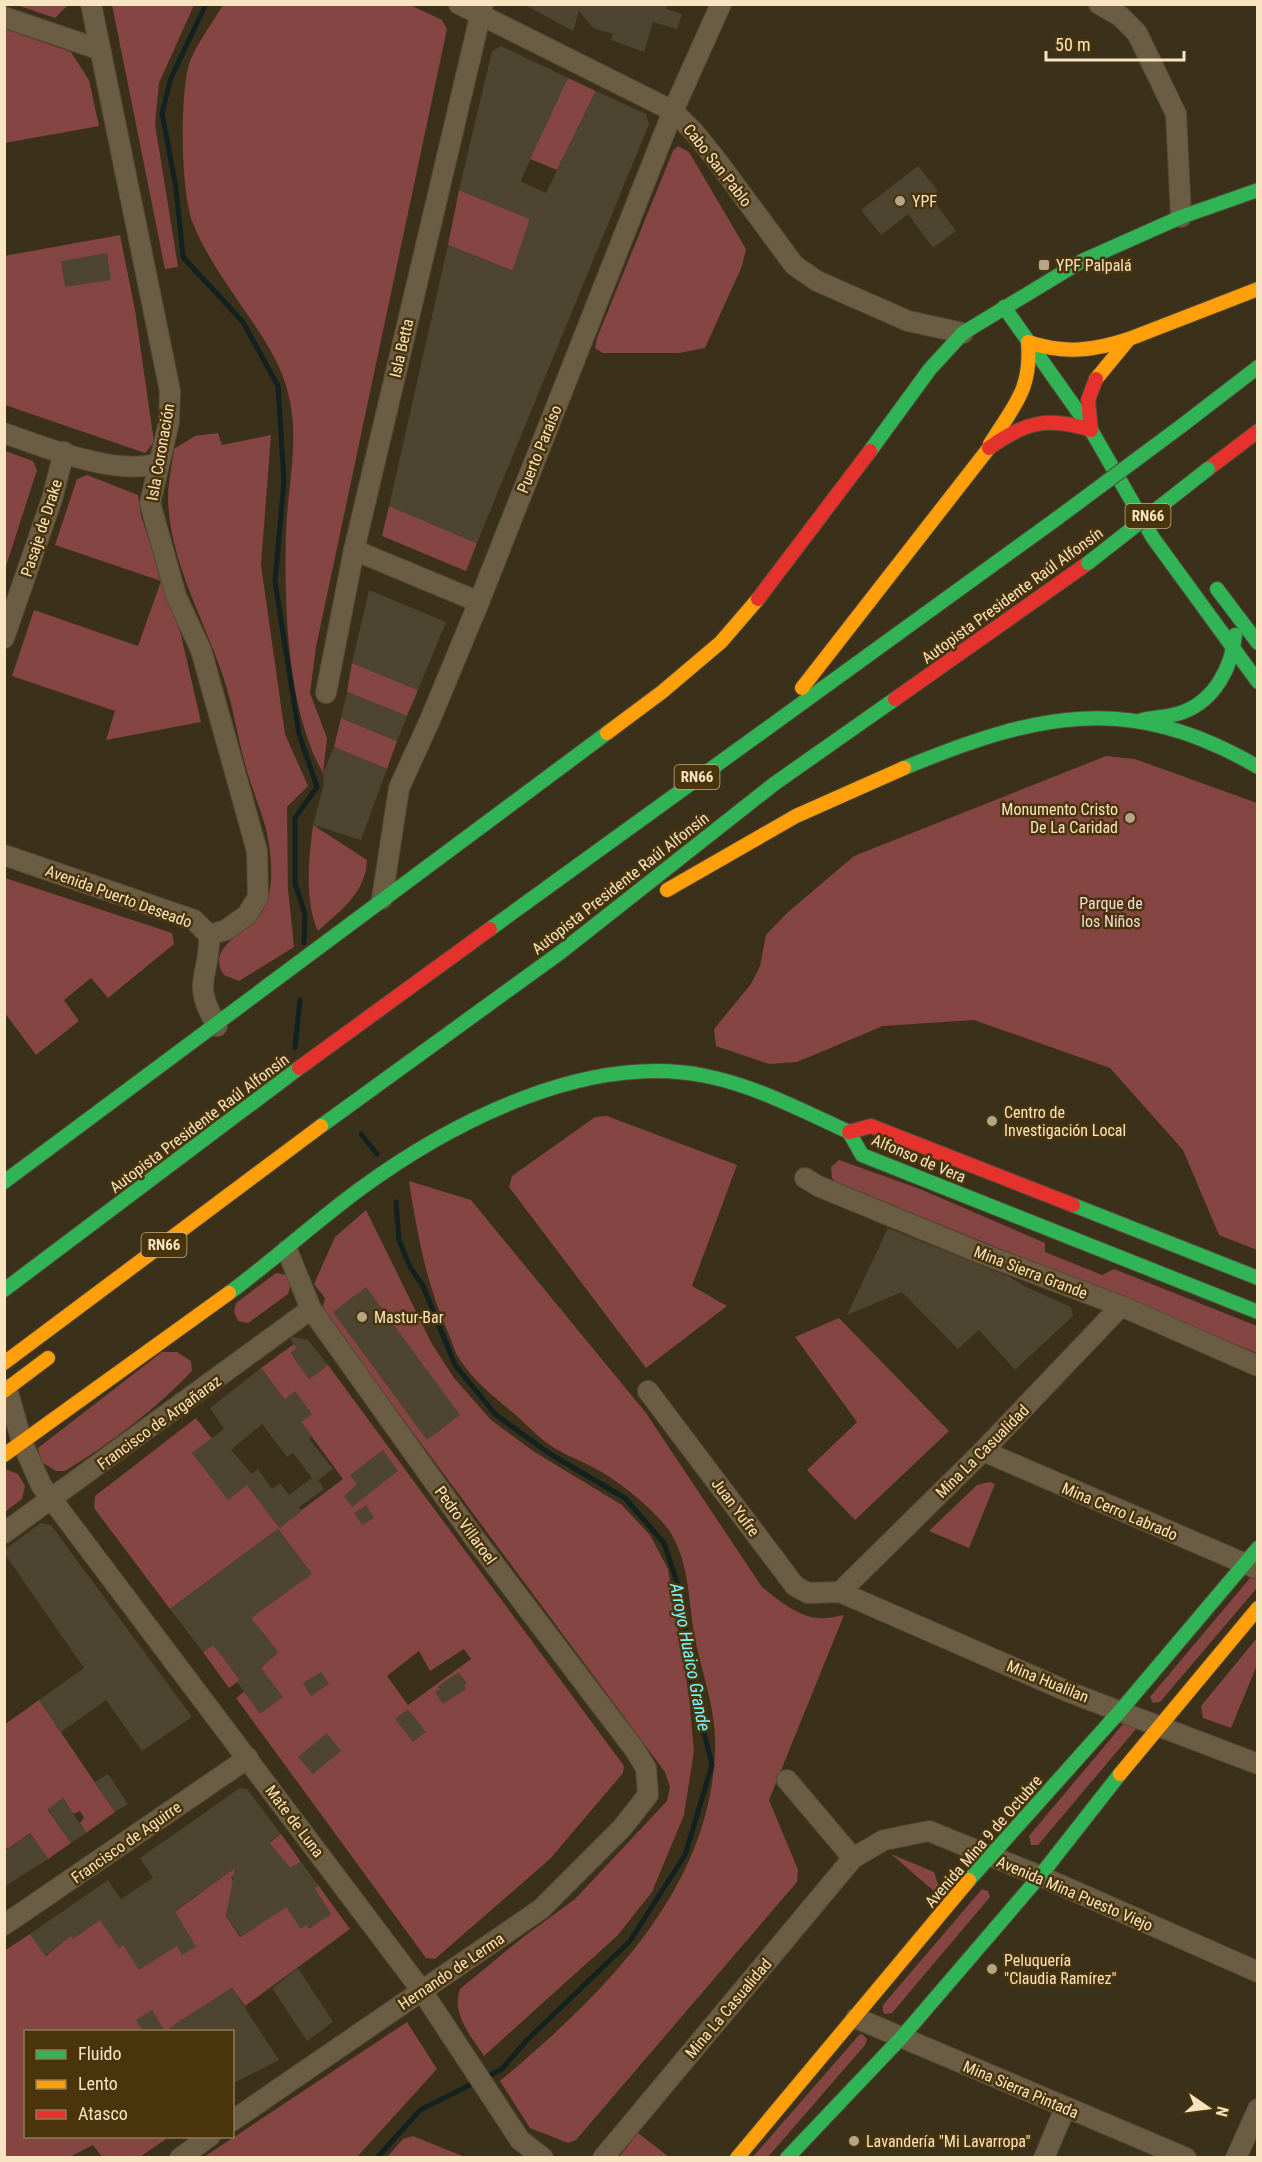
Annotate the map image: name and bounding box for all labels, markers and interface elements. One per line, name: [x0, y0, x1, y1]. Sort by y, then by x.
scale bar: [1046, 24, 1184, 62]
text: 50 m: [1055, 34, 1090, 55]
street label: Cabo San Pablo: [679, 120, 756, 210]
place label: YPF: [912, 192, 937, 211]
marker: YPF: [893, 194, 907, 208]
place label: YPF Palpalá: [1056, 256, 1132, 275]
marker: YPF Palpalá: [1037, 258, 1051, 272]
street label: Isla Betta: [386, 317, 417, 379]
street label: Isla Coronación: [143, 402, 178, 502]
street label: Puerto Paraíso: [513, 402, 566, 496]
street label: Pasaje de Drake: [17, 477, 66, 579]
road number: RN66: [1126, 504, 1170, 528]
street label: Autopista Presidente Raúl Alfonsín: [918, 523, 1107, 668]
road number: RN66: [674, 765, 720, 789]
place label: Monumento Cristo De La Caridad: [1001, 800, 1118, 837]
street label: Autopista Presidente Raúl Alfonsín: [528, 808, 713, 958]
marker: Monumento Cristo De La Caridad: [1123, 811, 1137, 825]
street label: Avenida Puerto Deseado: [43, 861, 195, 932]
park label: Parque de los Niños: [1079, 894, 1143, 931]
street label: Autopista Presidente Raúl Alfonsín: [106, 1050, 293, 1197]
place label: Centro de Investigación Local: [1004, 1103, 1126, 1140]
marker: Centro de Investigación Local: [985, 1114, 999, 1128]
street label: Alfonso de Vera: [869, 1130, 969, 1187]
road number: RN66: [142, 1233, 186, 1257]
street label: Mina Sierra Grande: [971, 1242, 1090, 1303]
place label: Mastur-Bar: [374, 1308, 444, 1327]
marker: Mastur-Bar: [355, 1310, 369, 1324]
street label: Francisco de Argañaraz: [94, 1371, 225, 1474]
street label: Mina La Casualidad: [932, 1401, 1033, 1502]
street label: Juan Yufre: [708, 1475, 764, 1540]
street label: Mina Cerro Labrado: [1059, 1478, 1181, 1544]
street label: Pedro Villaroel: [431, 1482, 500, 1568]
water label: Arroyo Huaico Grande: [666, 1580, 715, 1733]
street label: Mina Hualilan: [1004, 1656, 1092, 1706]
street label: Avenida Mina 9 de Octubre: [921, 1771, 1046, 1911]
street label: Mate de Luna: [261, 1782, 328, 1861]
street label: Francisco de Aguirre: [68, 1797, 185, 1887]
street label: Avenida Mina Puesto Viejo: [994, 1852, 1156, 1935]
street label: Hernando de Lerma: [395, 1929, 508, 2014]
place label: Peluquería "Claudia Ramírez": [1004, 1951, 1117, 1988]
street label: Mina La Casualidad: [681, 1955, 776, 2062]
marker: Peluquería "Claudia Ramírez": [985, 1962, 999, 1976]
legend: [24, 2030, 234, 2138]
text: Fluido: [78, 2043, 122, 2064]
street label: Mina Sierra Pintada: [960, 2057, 1081, 2122]
text: Lento: [78, 2073, 118, 2094]
north arrow: [1178, 2078, 1238, 2138]
text: Atasco: [78, 2103, 128, 2124]
text: N: [1212, 2104, 1232, 2119]
place label: Lavandería "Mi Lavarropa": [866, 2132, 1031, 2151]
marker: Lavandería "Mi Lavarropa": [847, 2134, 861, 2148]

